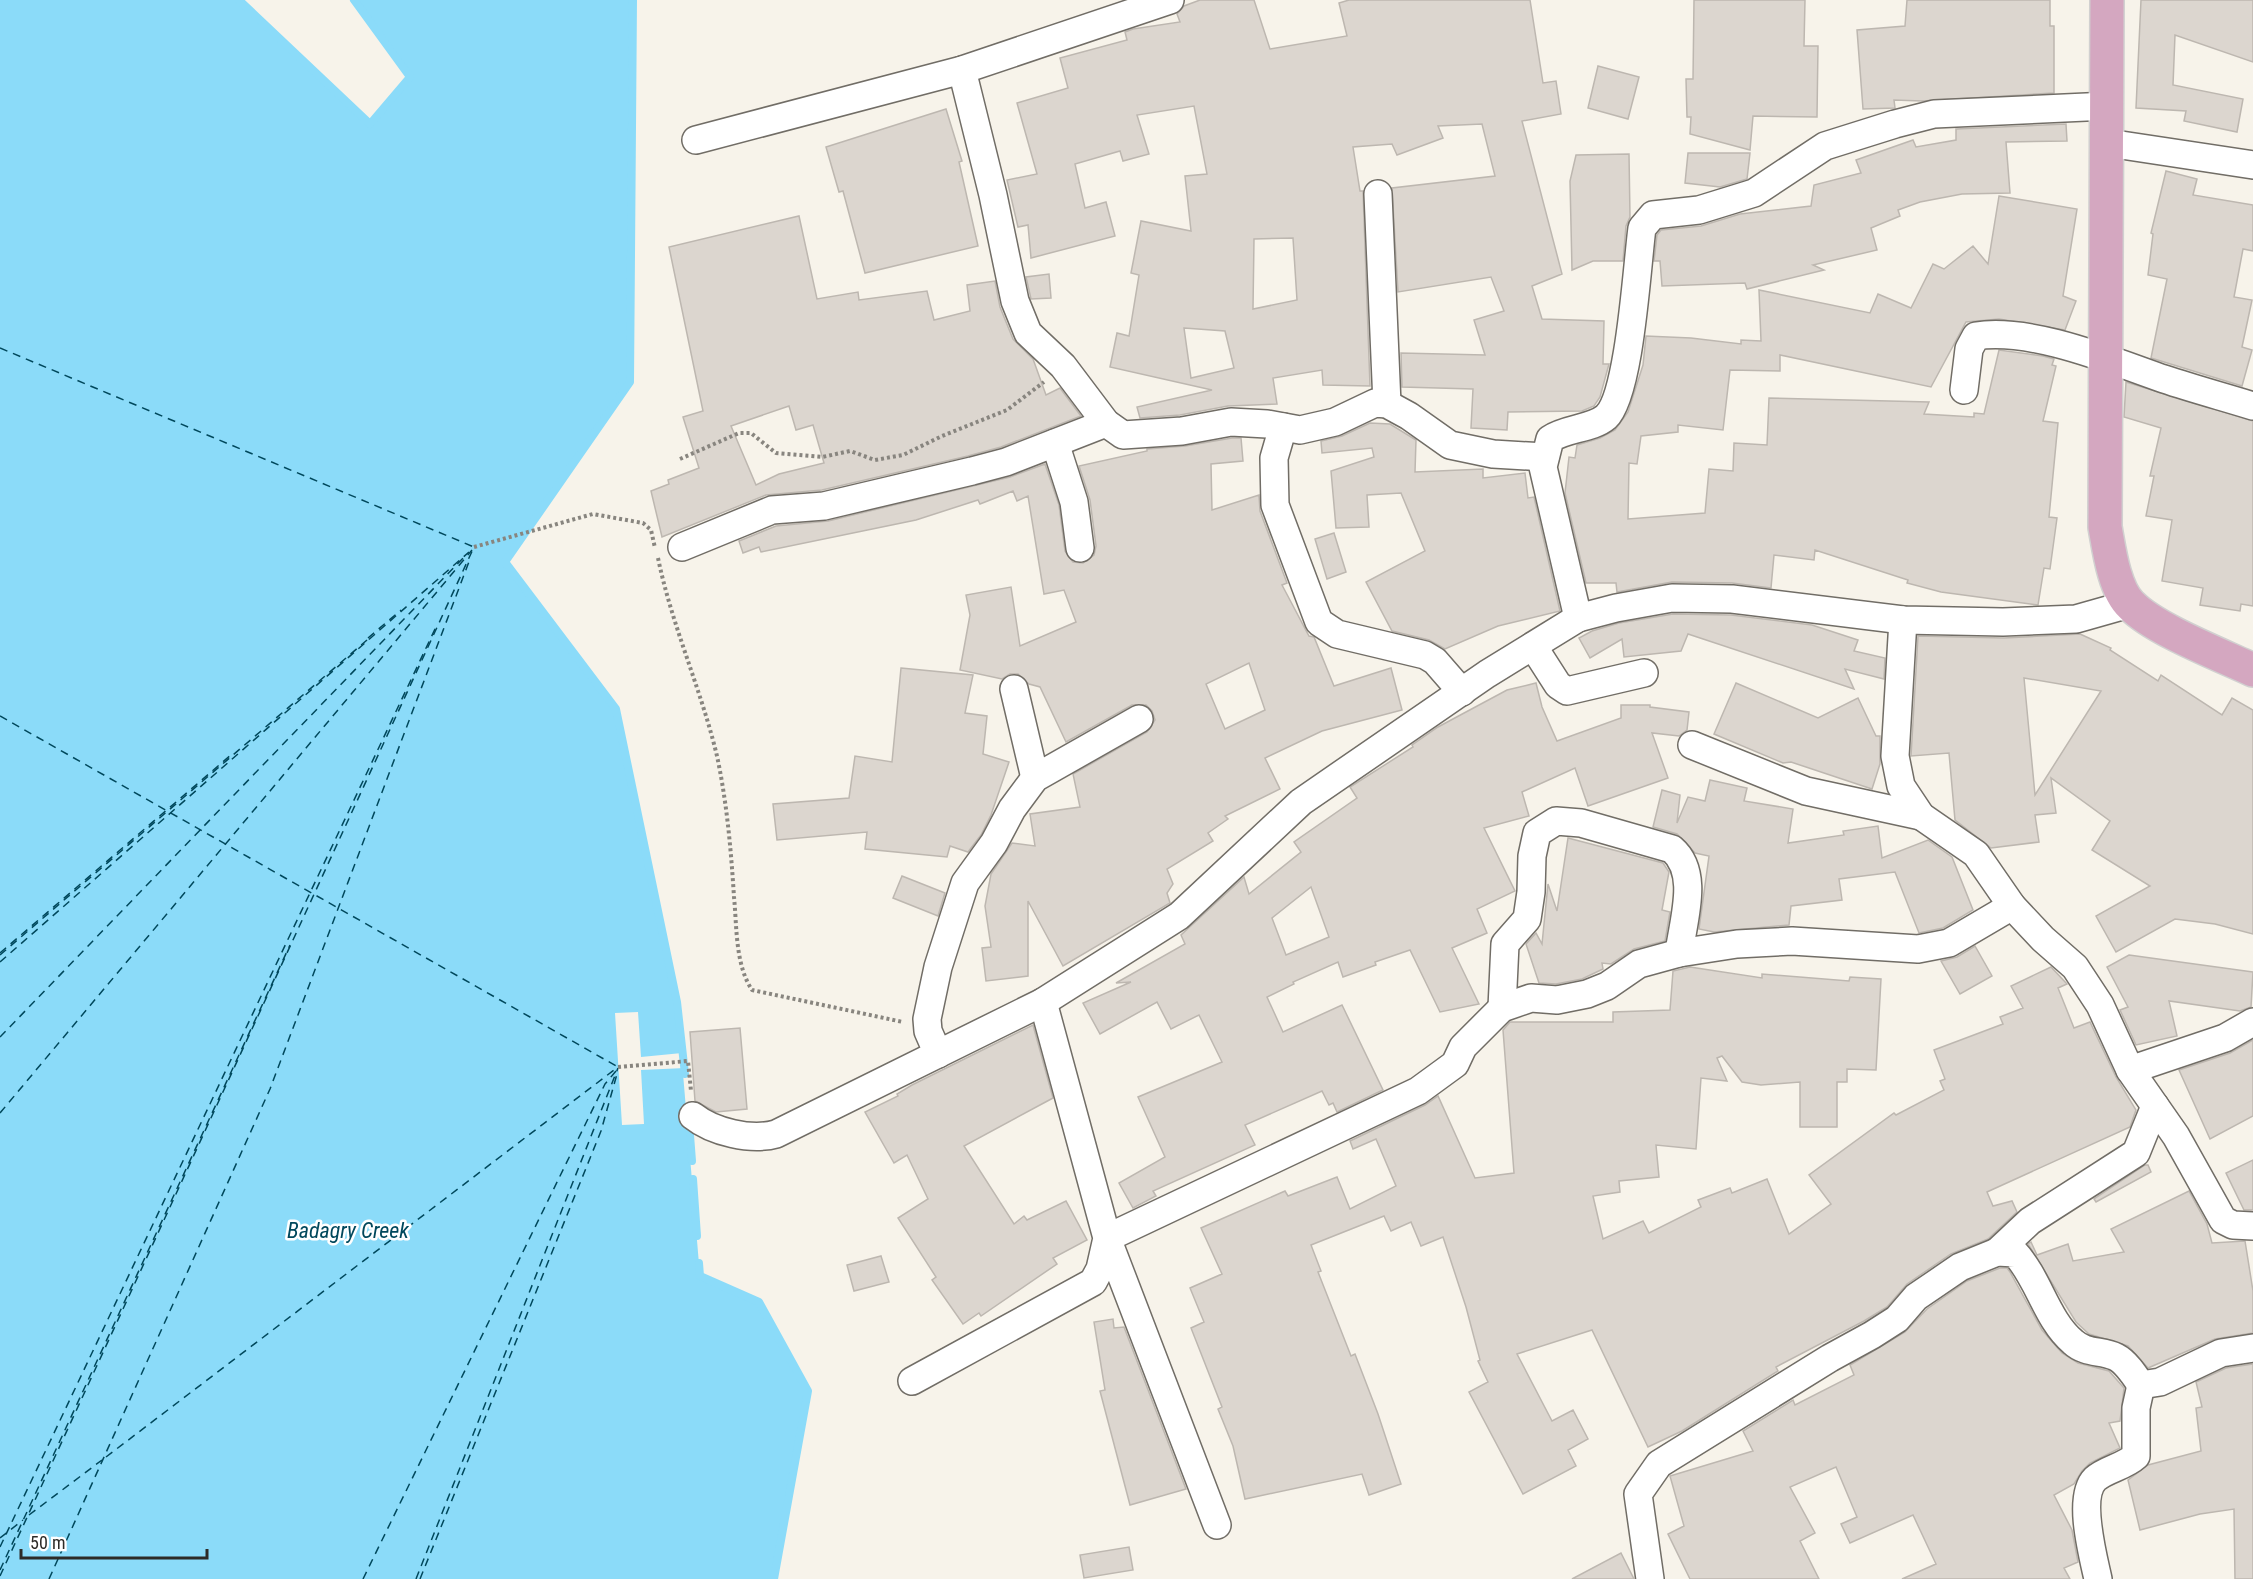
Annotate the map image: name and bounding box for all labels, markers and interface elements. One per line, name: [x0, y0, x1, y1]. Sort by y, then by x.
water label: Badagry Creek: [287, 1218, 409, 1243]
scale bar: [21, 1522, 207, 1560]
text: 50 m: [30, 1532, 65, 1553]

